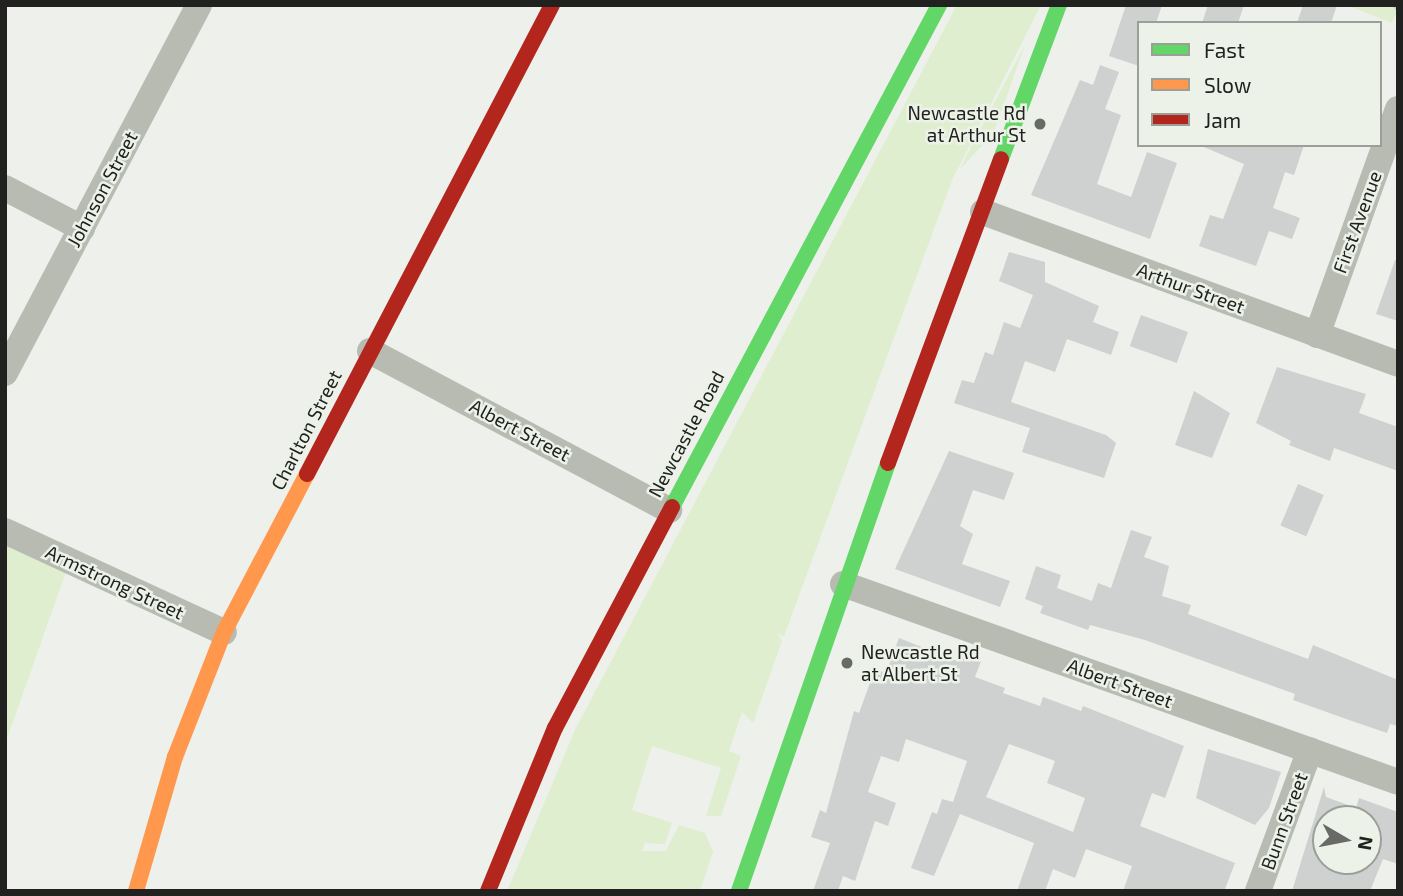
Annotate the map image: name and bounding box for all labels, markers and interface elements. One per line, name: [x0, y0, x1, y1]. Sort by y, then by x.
legend: [1137, 21, 1382, 147]
text: Fast: [1204, 37, 1245, 62]
text: Slow: [1204, 72, 1251, 97]
place label: Newcastle Rd at Arthur St: [907, 102, 1026, 146]
text: Jam: [1204, 107, 1241, 132]
marker: Newcastle Rd at Arthur St: [1032, 116, 1048, 132]
street label: Johnson Street: [62, 127, 142, 251]
street label: First Avenue: [1328, 168, 1386, 276]
street label: Arthur Street: [1134, 258, 1248, 318]
street label: Charlton Street: [266, 366, 346, 494]
street label: Newcastle Road: [643, 367, 729, 501]
street label: Albert Street: [466, 394, 574, 466]
street label: Armstrong Street: [42, 540, 188, 624]
place label: Newcastle Rd at Albert St: [861, 641, 980, 685]
street label: Albert Street: [1064, 653, 1176, 713]
marker: Newcastle Rd at Albert St: [839, 655, 855, 671]
street label: Bunn Street: [1256, 769, 1312, 873]
north arrow: [1312, 805, 1382, 875]
text: N: [1354, 835, 1379, 852]

